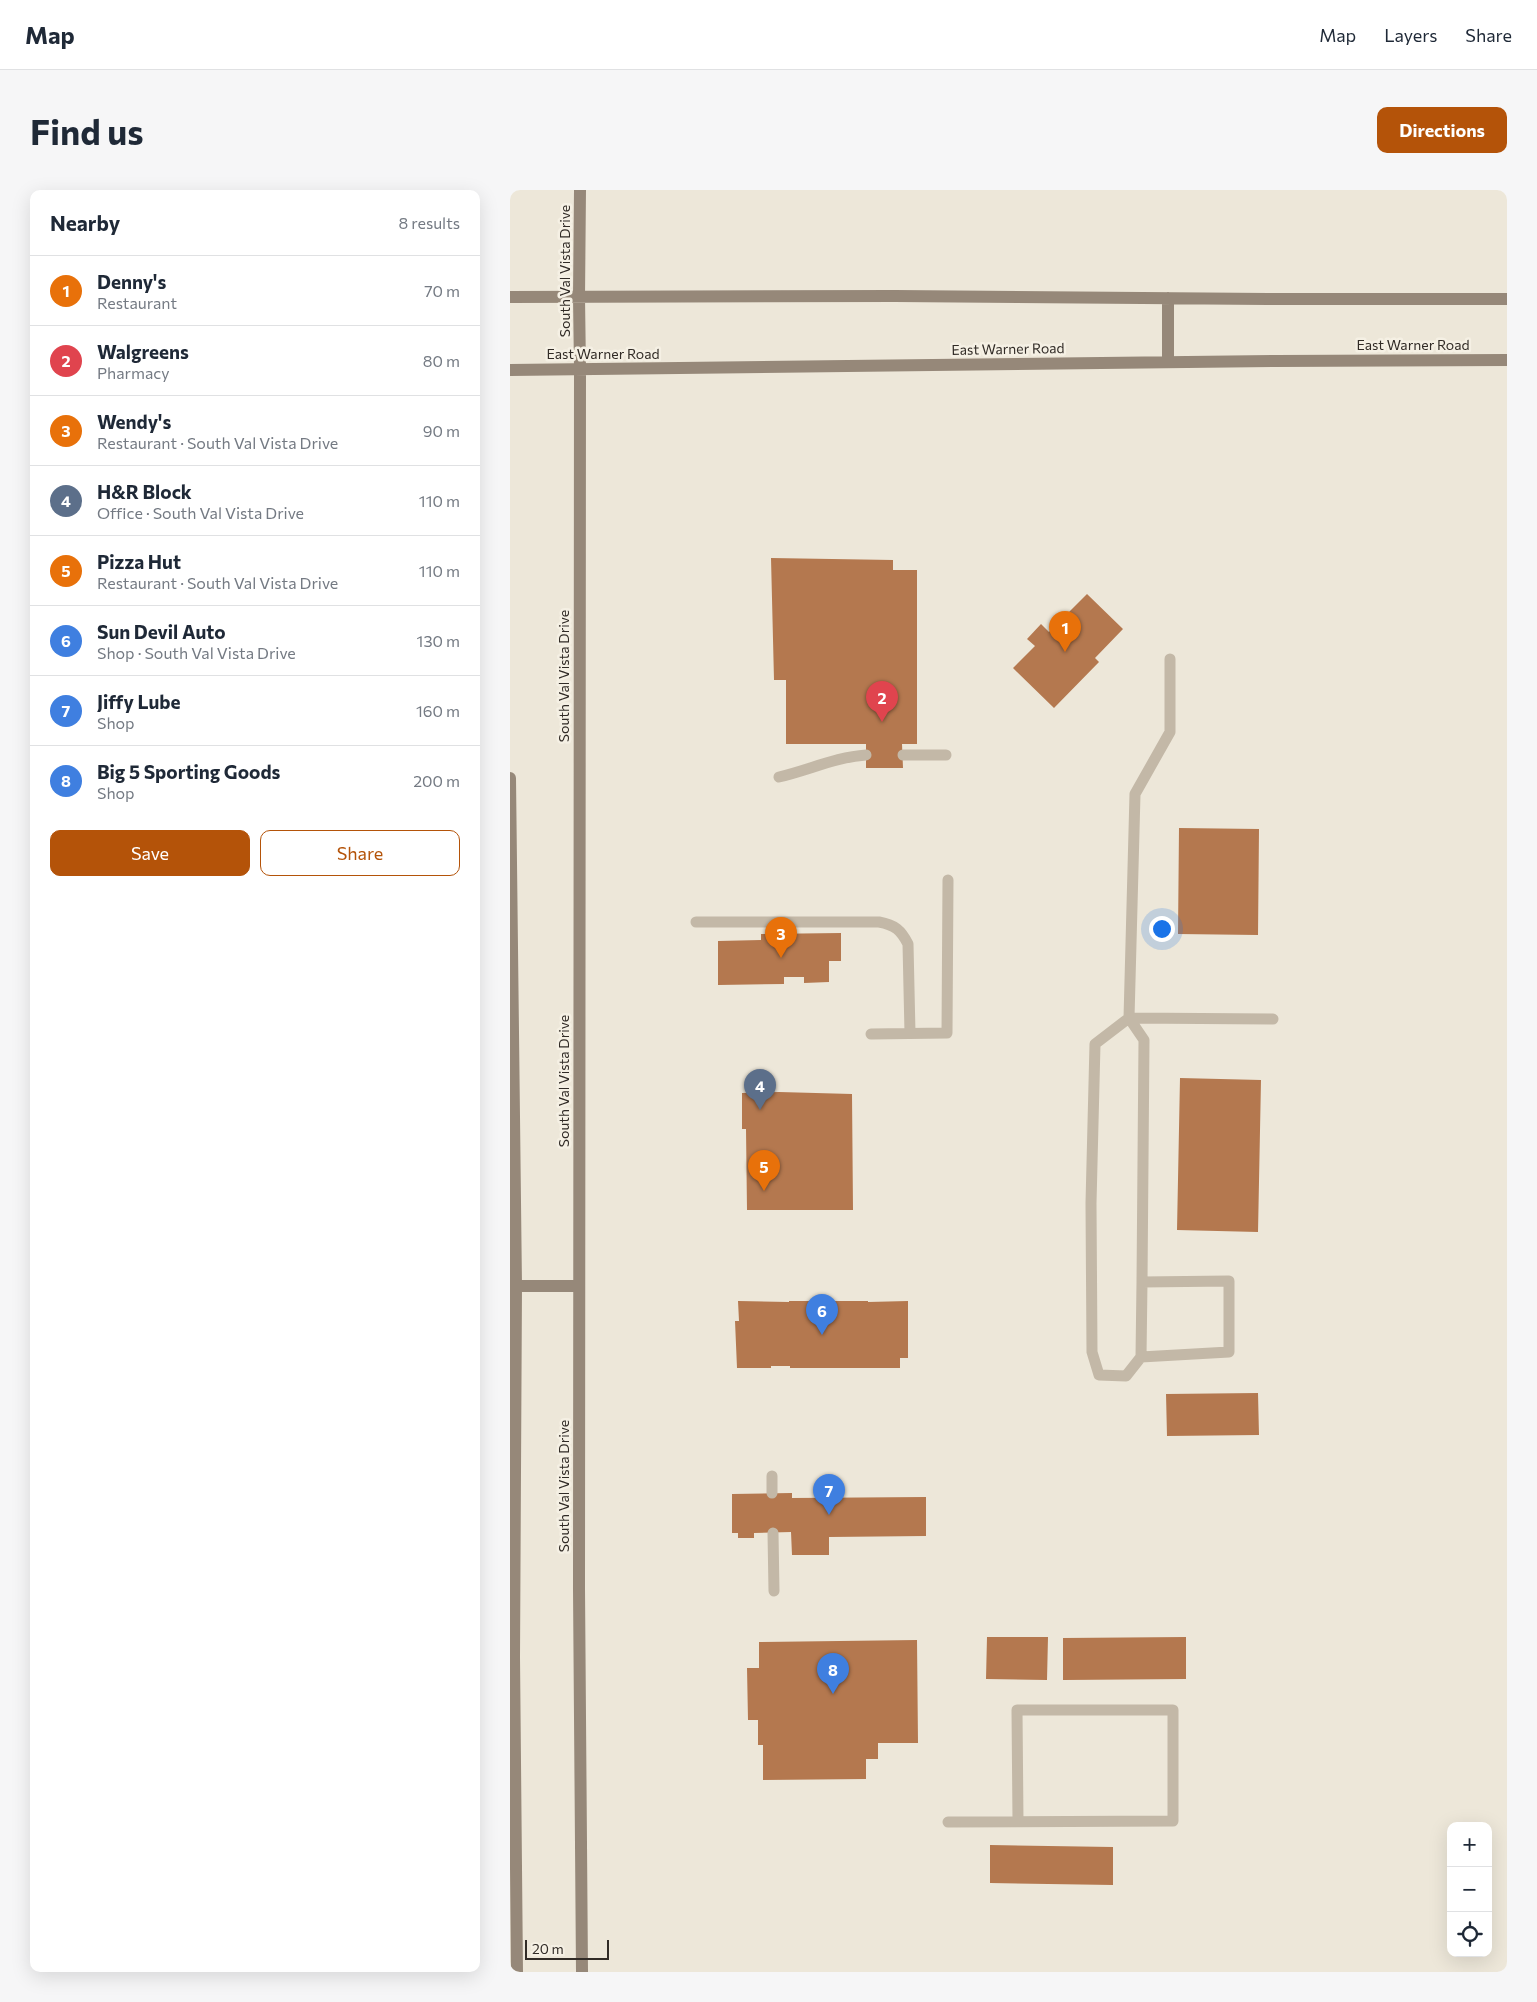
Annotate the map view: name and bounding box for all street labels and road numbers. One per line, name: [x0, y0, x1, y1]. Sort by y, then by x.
street label: South Val Vista Drive: [556, 205, 573, 337]
street label: East Warner Road: [1356, 336, 1470, 353]
street label: East Warner Road: [951, 339, 1065, 358]
street label: East Warner Road: [546, 345, 660, 362]
street label: South Val Vista Drive: [555, 610, 572, 742]
street label: South Val Vista Drive: [555, 1015, 572, 1147]
street label: South Val Vista Drive: [555, 1420, 572, 1552]

